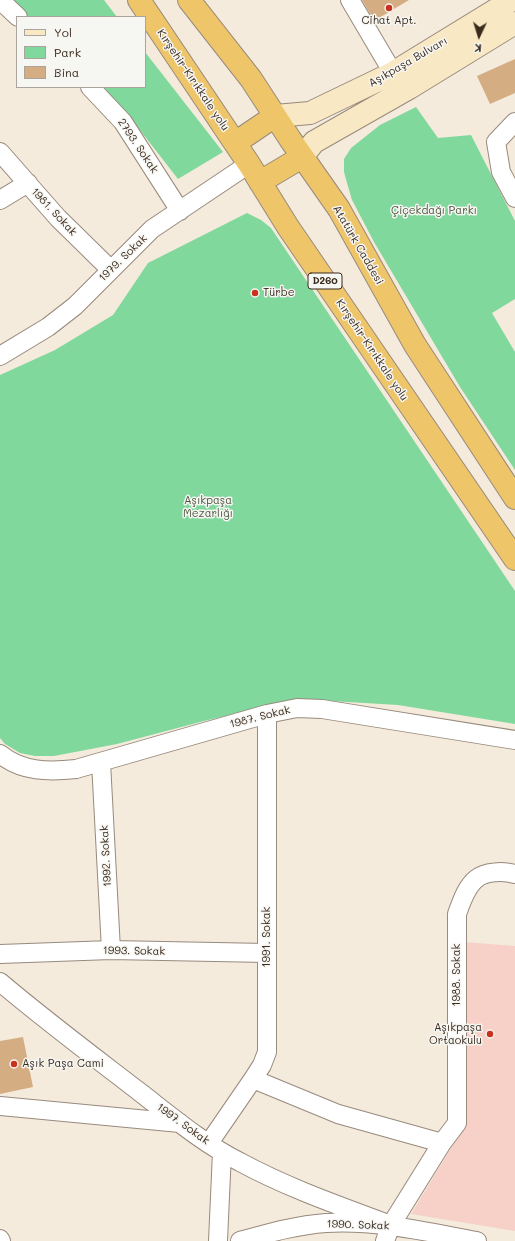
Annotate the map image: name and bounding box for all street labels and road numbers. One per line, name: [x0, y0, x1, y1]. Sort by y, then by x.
street label: Kırşehir-Kırıkkale yolu: [154, 27, 232, 133]
street label: Aşıkpaşa Bulvarı: [366, 34, 450, 90]
street label: 2793. Sokak: [115, 116, 161, 176]
street label: 1981. Sokak: [28, 185, 80, 239]
street label: Atatürk Caddesi: [330, 203, 386, 287]
street label: 1979. Sokak: [96, 232, 150, 284]
road number: D260: [308, 273, 342, 289]
street label: Kırşehir-Kırıkkale yolu: [333, 297, 411, 403]
street label: 1987. Sokak: [228, 703, 292, 731]
street label: 1992. Sokak: [98, 825, 114, 887]
street label: 1991. Sokak: [260, 907, 274, 967]
street label: 1993. Sokak: [103, 944, 165, 958]
street label: 1988. Sokak: [450, 944, 464, 1006]
street label: 1997. Sokak: [154, 1100, 212, 1148]
street label: 1990. Sokak: [326, 1217, 390, 1233]

